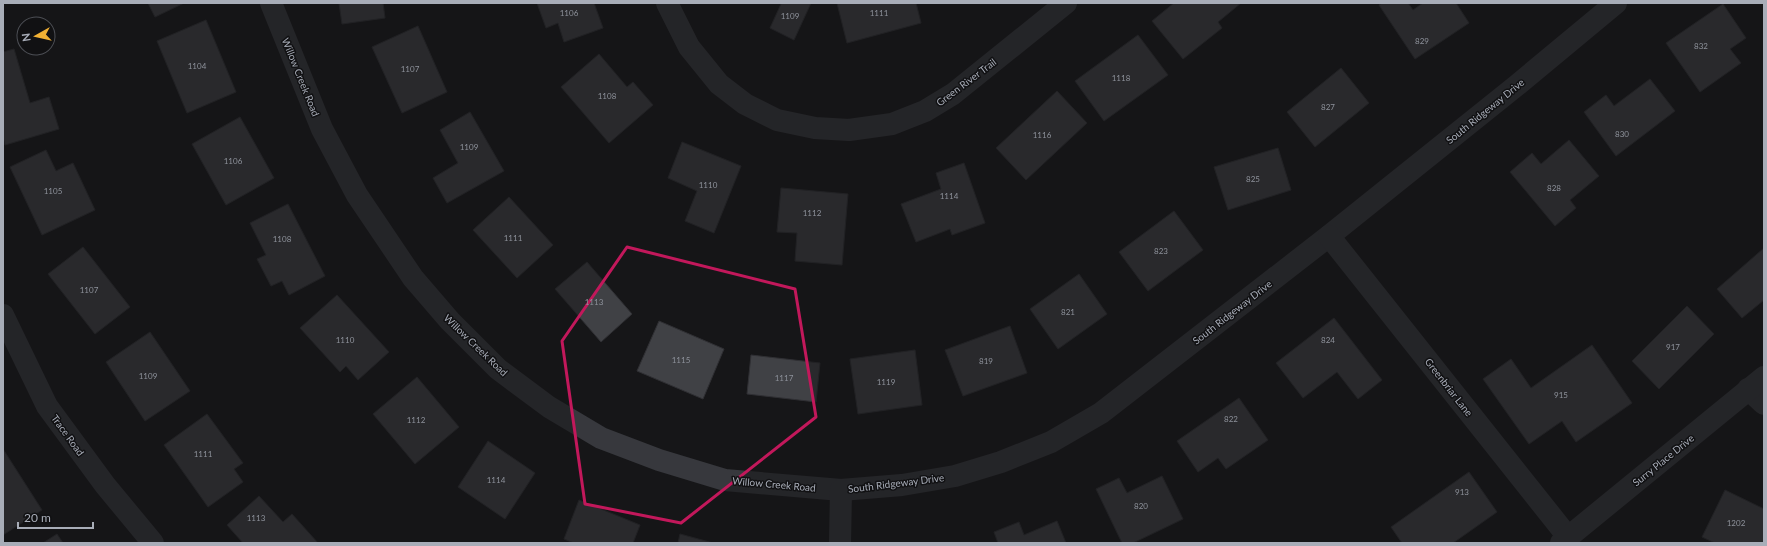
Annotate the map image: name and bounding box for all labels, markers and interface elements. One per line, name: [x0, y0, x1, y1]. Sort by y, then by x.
house number: 1106: [560, 8, 579, 18]
house number: 1111: [870, 8, 889, 18]
house number: 1109: [781, 11, 800, 21]
north arrow: [16, 16, 56, 56]
text: N: [19, 32, 33, 43]
street label: Willow Creek Road: [280, 36, 322, 118]
house number: 829: [1415, 36, 1429, 46]
house number: 832: [1694, 41, 1708, 51]
street label: Green River Trail: [934, 56, 998, 108]
house number: 1104: [188, 61, 207, 71]
house number: 1107: [401, 64, 420, 74]
house number: 1118: [1112, 73, 1131, 83]
street label: South Ridgeway Drive: [1444, 76, 1526, 146]
house number: 1108: [598, 91, 617, 101]
house number: 827: [1321, 102, 1335, 112]
house number: 830: [1615, 129, 1629, 139]
house number: 1116: [1033, 130, 1052, 140]
house number: 1109: [460, 142, 479, 152]
house number: 1106: [224, 156, 243, 166]
house number: 825: [1246, 174, 1260, 184]
house number: 1110: [699, 180, 718, 190]
house number: 828: [1547, 183, 1561, 193]
house number: 1105: [44, 186, 63, 196]
house number: 1114: [940, 191, 959, 201]
house number: 1112: [803, 208, 822, 218]
house number: 1111: [504, 233, 523, 243]
house number: 1108: [273, 234, 292, 244]
house number: 823: [1154, 246, 1168, 256]
street label: South Ridgeway Drive: [1190, 277, 1274, 347]
house number: 1107: [80, 285, 99, 295]
house number: 1113: [585, 297, 604, 307]
house number: 821: [1061, 307, 1075, 317]
street label: Willow Creek Road: [442, 312, 510, 378]
house number: 1110: [336, 335, 355, 345]
house number: 824: [1321, 335, 1335, 345]
house number: 917: [1666, 342, 1680, 352]
house number: 1115: [672, 355, 691, 365]
house number: 819: [979, 356, 993, 366]
street label: Greenbriar Lane: [1423, 356, 1475, 418]
house number: 1109: [139, 371, 158, 381]
house number: 1117: [775, 373, 794, 383]
house number: 1119: [877, 377, 896, 387]
house number: 915: [1554, 390, 1568, 400]
street label: Trace Road: [49, 412, 87, 458]
house number: 822: [1224, 414, 1238, 424]
house number: 1112: [407, 415, 426, 425]
street label: Surry Place Drive: [1630, 432, 1696, 488]
house number: 1111: [194, 449, 213, 459]
street label: South Ridgeway Drive: [847, 471, 945, 495]
street label: Willow Creek Road: [732, 474, 816, 494]
house number: 1114: [487, 475, 506, 485]
house number: 913: [1455, 487, 1469, 497]
house number: 820: [1134, 501, 1148, 511]
scale bar: [18, 504, 93, 530]
text: 20 m: [24, 510, 51, 525]
house number: 1113: [247, 513, 266, 523]
house number: 1202: [1727, 518, 1746, 528]

